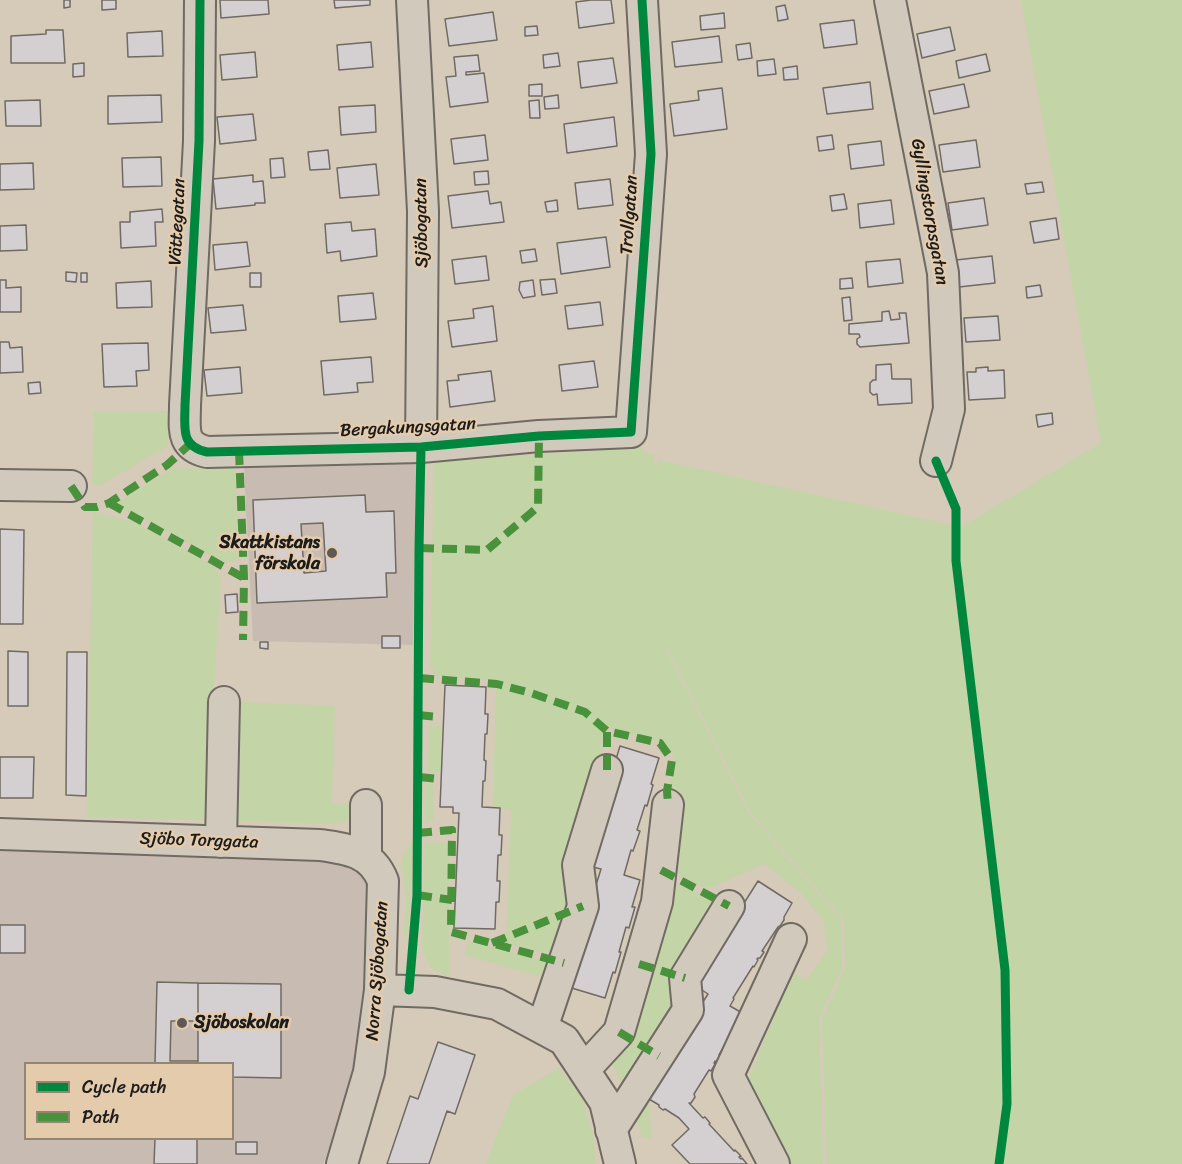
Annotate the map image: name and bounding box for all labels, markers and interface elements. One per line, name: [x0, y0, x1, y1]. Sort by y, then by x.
street label: Gyllingstorpsgatan: [905, 137, 953, 287]
street label: Trollgatan: [616, 174, 644, 256]
street label: Vättegatan: [165, 178, 191, 266]
street label: Sjöbogatan: [410, 178, 434, 268]
street label: Bergakungsgatan: [339, 414, 477, 442]
place label: Skattkistans förskola: [219, 532, 320, 574]
marker: Skattkistans förskola: [325, 546, 339, 560]
street label: Sjöbo Torggata: [139, 828, 259, 854]
street label: Norra Sjöbogatan: [362, 900, 394, 1042]
place label: Sjöboskolan: [194, 1012, 289, 1034]
marker: Sjöboskolan: [175, 1016, 189, 1030]
legend: [24, 1062, 234, 1140]
text: Cycle path: [82, 1071, 166, 1103]
text: Path: [82, 1101, 119, 1133]

